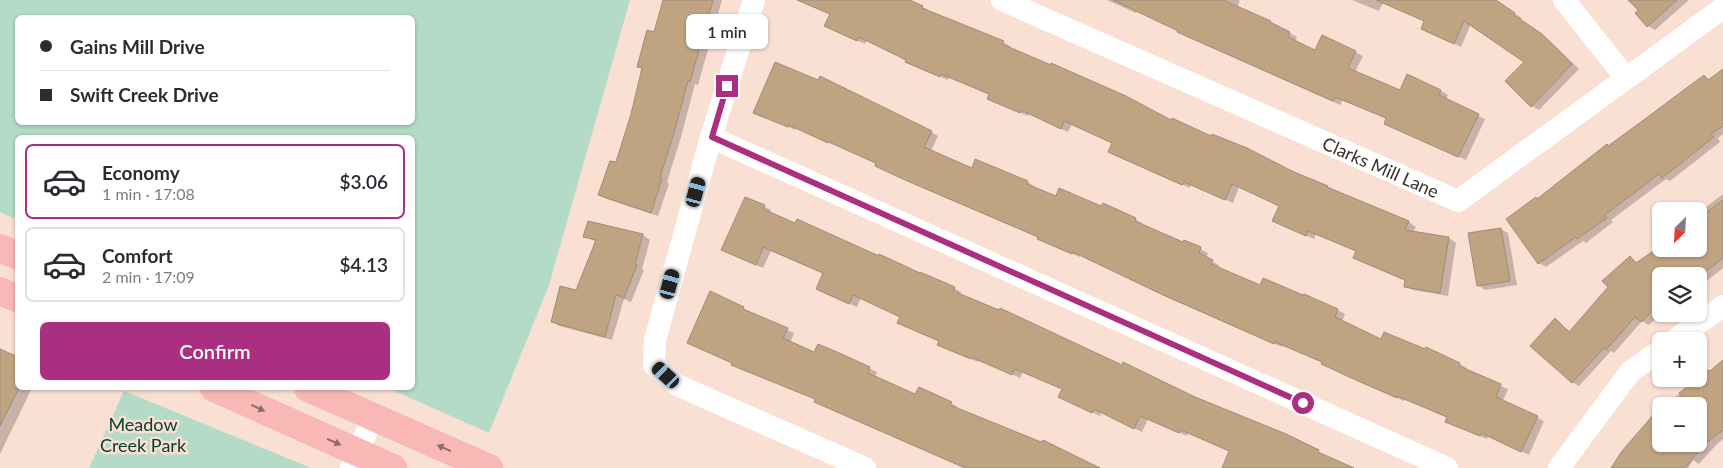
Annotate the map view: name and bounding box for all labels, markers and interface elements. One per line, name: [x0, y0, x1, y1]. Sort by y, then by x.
callout: 1 min: [686, 13, 768, 48]
text: 1 min: [707, 22, 747, 41]
text: Gains Mill Drive: [70, 35, 205, 58]
route end: [716, 75, 738, 97]
text: Swift Creek Drive: [70, 83, 219, 106]
street label: Clarks Mill Lane: [1319, 132, 1443, 202]
icon: car: [42, 159, 87, 204]
text: Economy: [102, 161, 180, 184]
text: $3.06: [339, 170, 388, 193]
car: [684, 176, 707, 208]
text: 1 min · 17:08: [102, 184, 195, 203]
north arrow: [1652, 202, 1708, 258]
map controls: [1652, 202, 1707, 452]
icon: car: [42, 242, 87, 287]
text: Comfort: [102, 244, 173, 267]
text: $4.13: [339, 253, 388, 276]
text: 2 min · 17:09: [102, 267, 195, 286]
button: layers: [1652, 267, 1707, 322]
car: [658, 268, 681, 300]
button: Confirm: [40, 322, 390, 380]
button: +: [1652, 332, 1707, 387]
car: [649, 359, 682, 391]
route start: [1292, 392, 1314, 414]
button: −: [1652, 397, 1707, 452]
one-way arrow: [251, 404, 265, 412]
park label: Meadow Creek Park: [100, 413, 187, 456]
one-way arrow: [327, 438, 341, 446]
one-way arrow: [437, 444, 451, 452]

